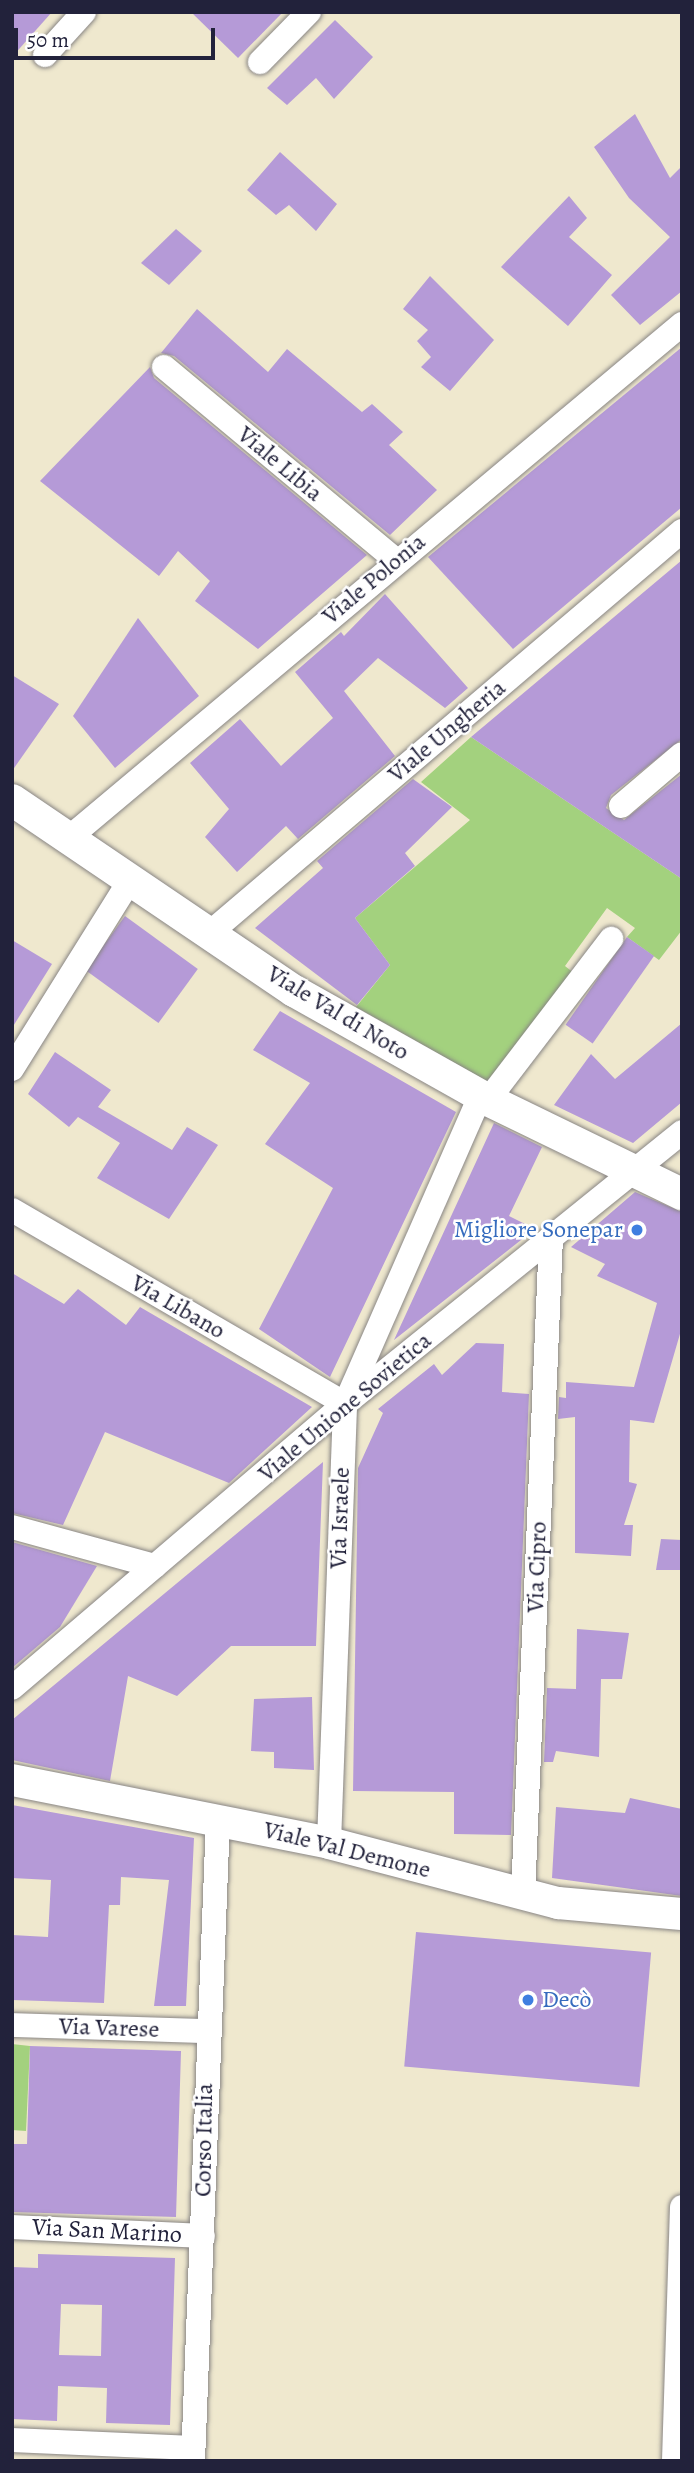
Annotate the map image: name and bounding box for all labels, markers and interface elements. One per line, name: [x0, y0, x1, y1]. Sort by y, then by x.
scale bar: [18, 14, 219, 58]
text: 50 m: [27, 26, 69, 54]
street label: Viale Libia: [232, 420, 328, 508]
street label: Viale Polonia: [316, 527, 432, 631]
street label: Viale Ungheria: [382, 673, 512, 789]
street label: Viale Val di Noto: [262, 959, 414, 1067]
place label: Migliore Sonepar: [454, 1216, 623, 1244]
marker: Migliore Sonepar: [629, 1222, 645, 1238]
street label: Via Libano: [126, 1269, 230, 1345]
street label: Viale Unione Sovietica: [253, 1326, 437, 1488]
street label: Via Israele: [324, 1467, 356, 1569]
street label: Via Cipro: [521, 1521, 553, 1613]
street label: Viale Val Demone: [261, 1815, 433, 1885]
place label: Decò: [542, 1986, 591, 2014]
marker: Decò: [520, 1992, 536, 2008]
street label: Via Varese: [58, 2012, 160, 2044]
street label: Corso Italia: [189, 2083, 219, 2197]
street label: Via San Marino: [31, 2213, 183, 2249]

